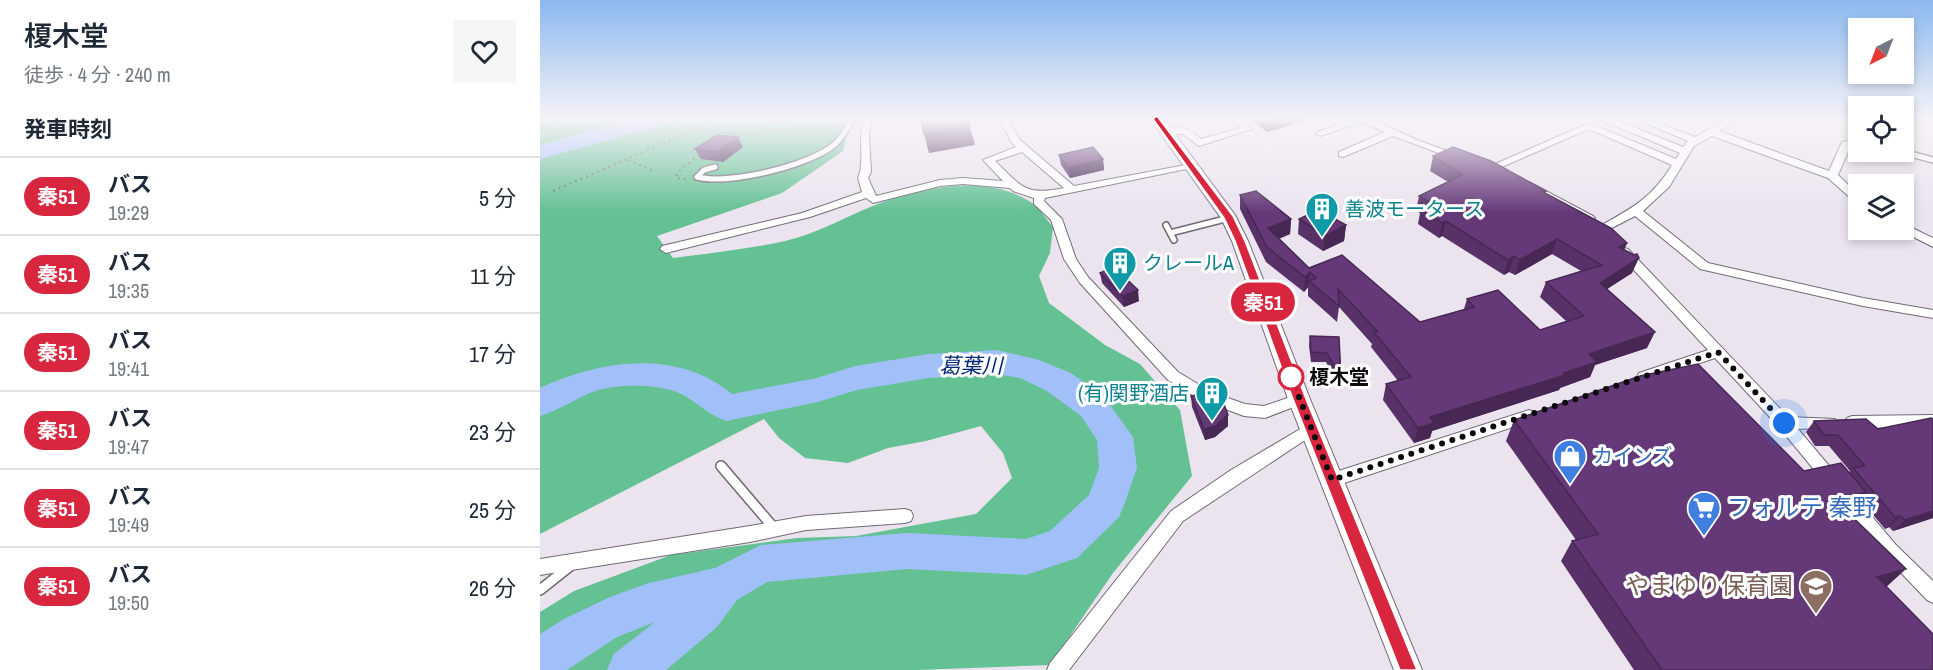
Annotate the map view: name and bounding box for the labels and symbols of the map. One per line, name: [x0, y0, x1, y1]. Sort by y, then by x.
north arrow: [1848, 18, 1914, 84]
building icon: 善波モータース: [1304, 191, 1340, 238]
place label: 善波モータース: [1345, 195, 1484, 222]
building icon: クレールA: [1102, 245, 1138, 292]
place label: クレールA: [1143, 249, 1234, 276]
line badge: 秦51: [1228, 282, 1298, 322]
water label: 葛葉川: [940, 351, 1004, 380]
place label: 榎木堂: [1309, 363, 1369, 390]
marker: 榎木堂: [1278, 364, 1304, 390]
building icon: (有)関野酒店: [1194, 375, 1230, 422]
place label: (有)関野酒店: [1078, 379, 1189, 406]
your location: [1769, 408, 1799, 438]
shop icon: カインズ: [1552, 438, 1588, 485]
place label: カインズ: [1593, 442, 1673, 469]
supermarket icon: フォルテ 秦野: [1686, 490, 1722, 537]
place label: フォルテ 秦野: [1727, 491, 1876, 523]
school or university icon: やまゆり保育園: [1798, 568, 1834, 615]
place label: やまゆり保育園: [1625, 569, 1793, 601]

